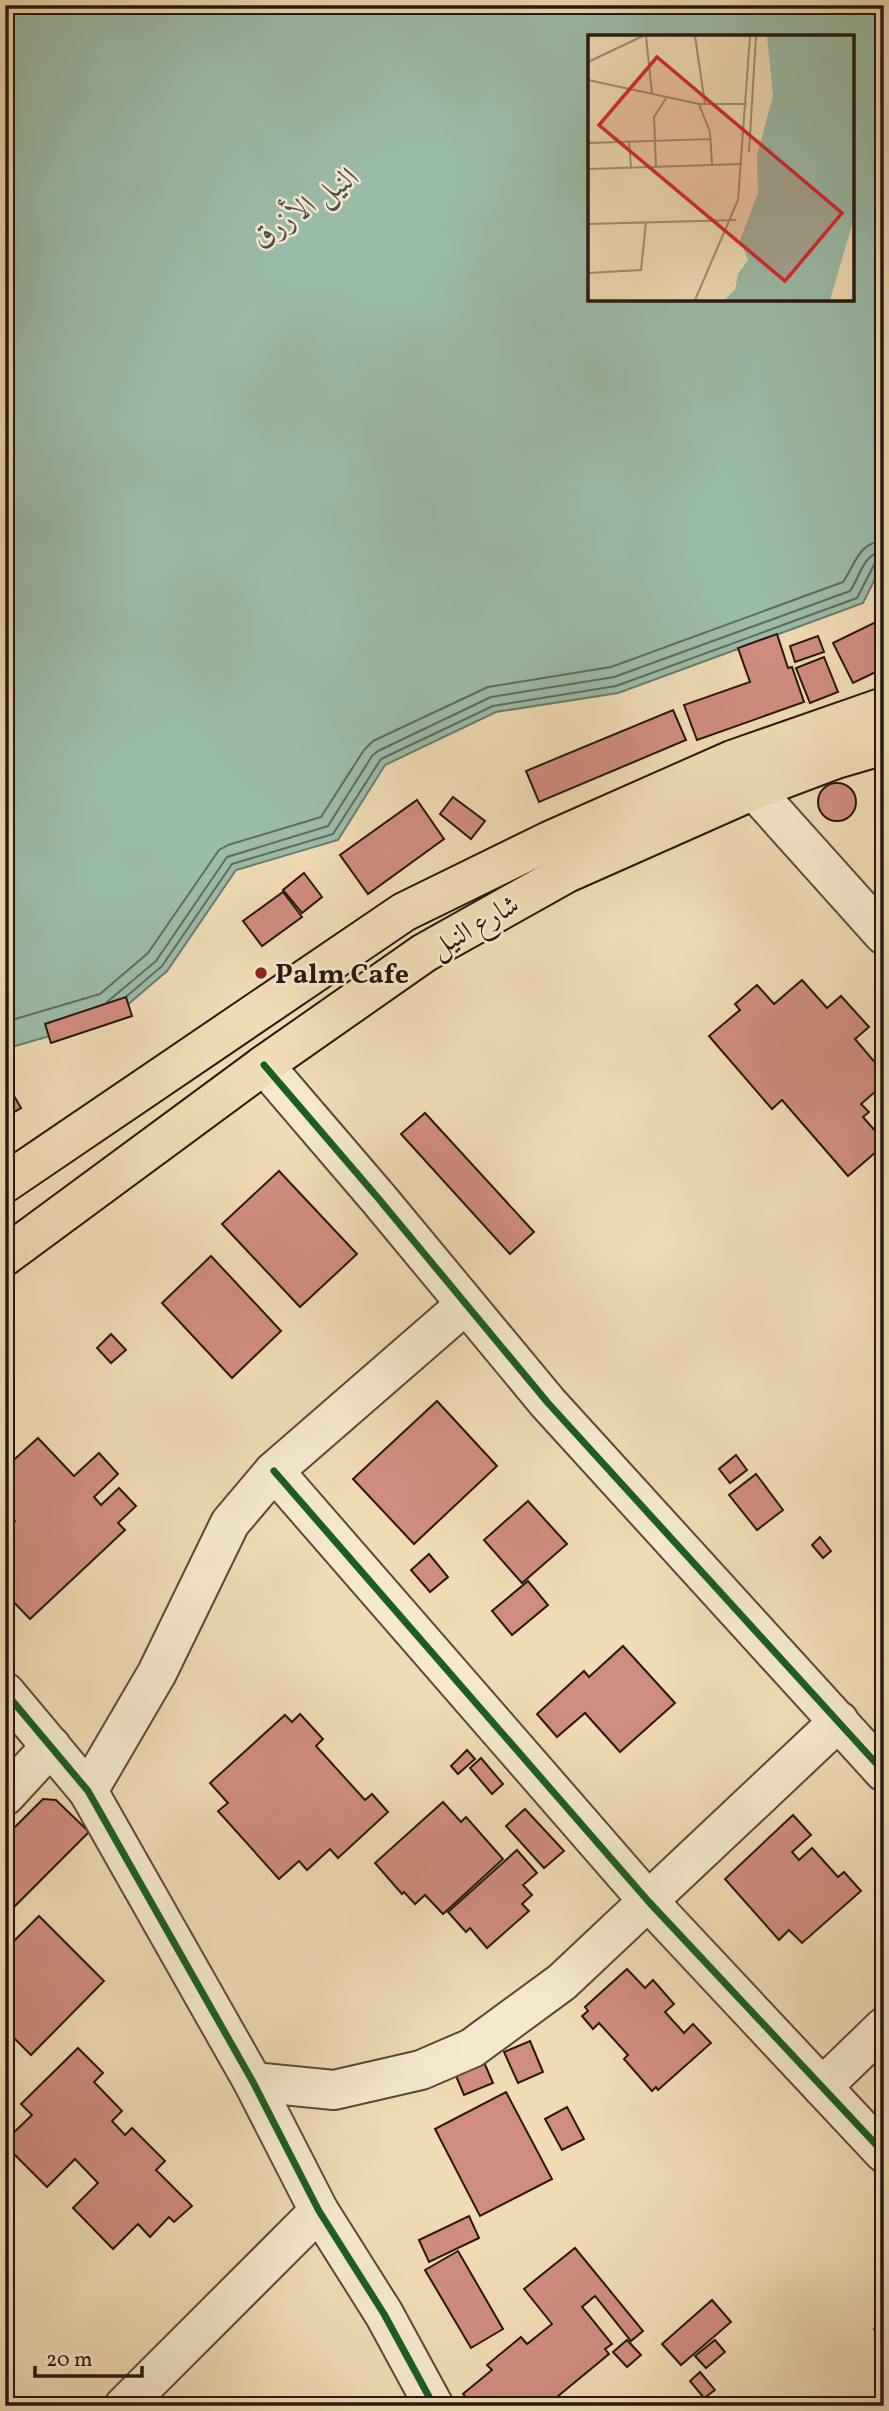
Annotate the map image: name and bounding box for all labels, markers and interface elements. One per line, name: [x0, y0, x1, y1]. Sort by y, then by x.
inset map: [588, 35, 854, 301]
water label: النيل الأزرق: [243, 155, 368, 259]
street label: شارع النيل: [424, 886, 528, 970]
place label: Palm Cafe: [275, 956, 409, 995]
marker: Palm Cafe: [253, 965, 269, 981]
scale bar: [35, 2334, 142, 2378]
text: 20 m: [46, 2346, 92, 2375]

